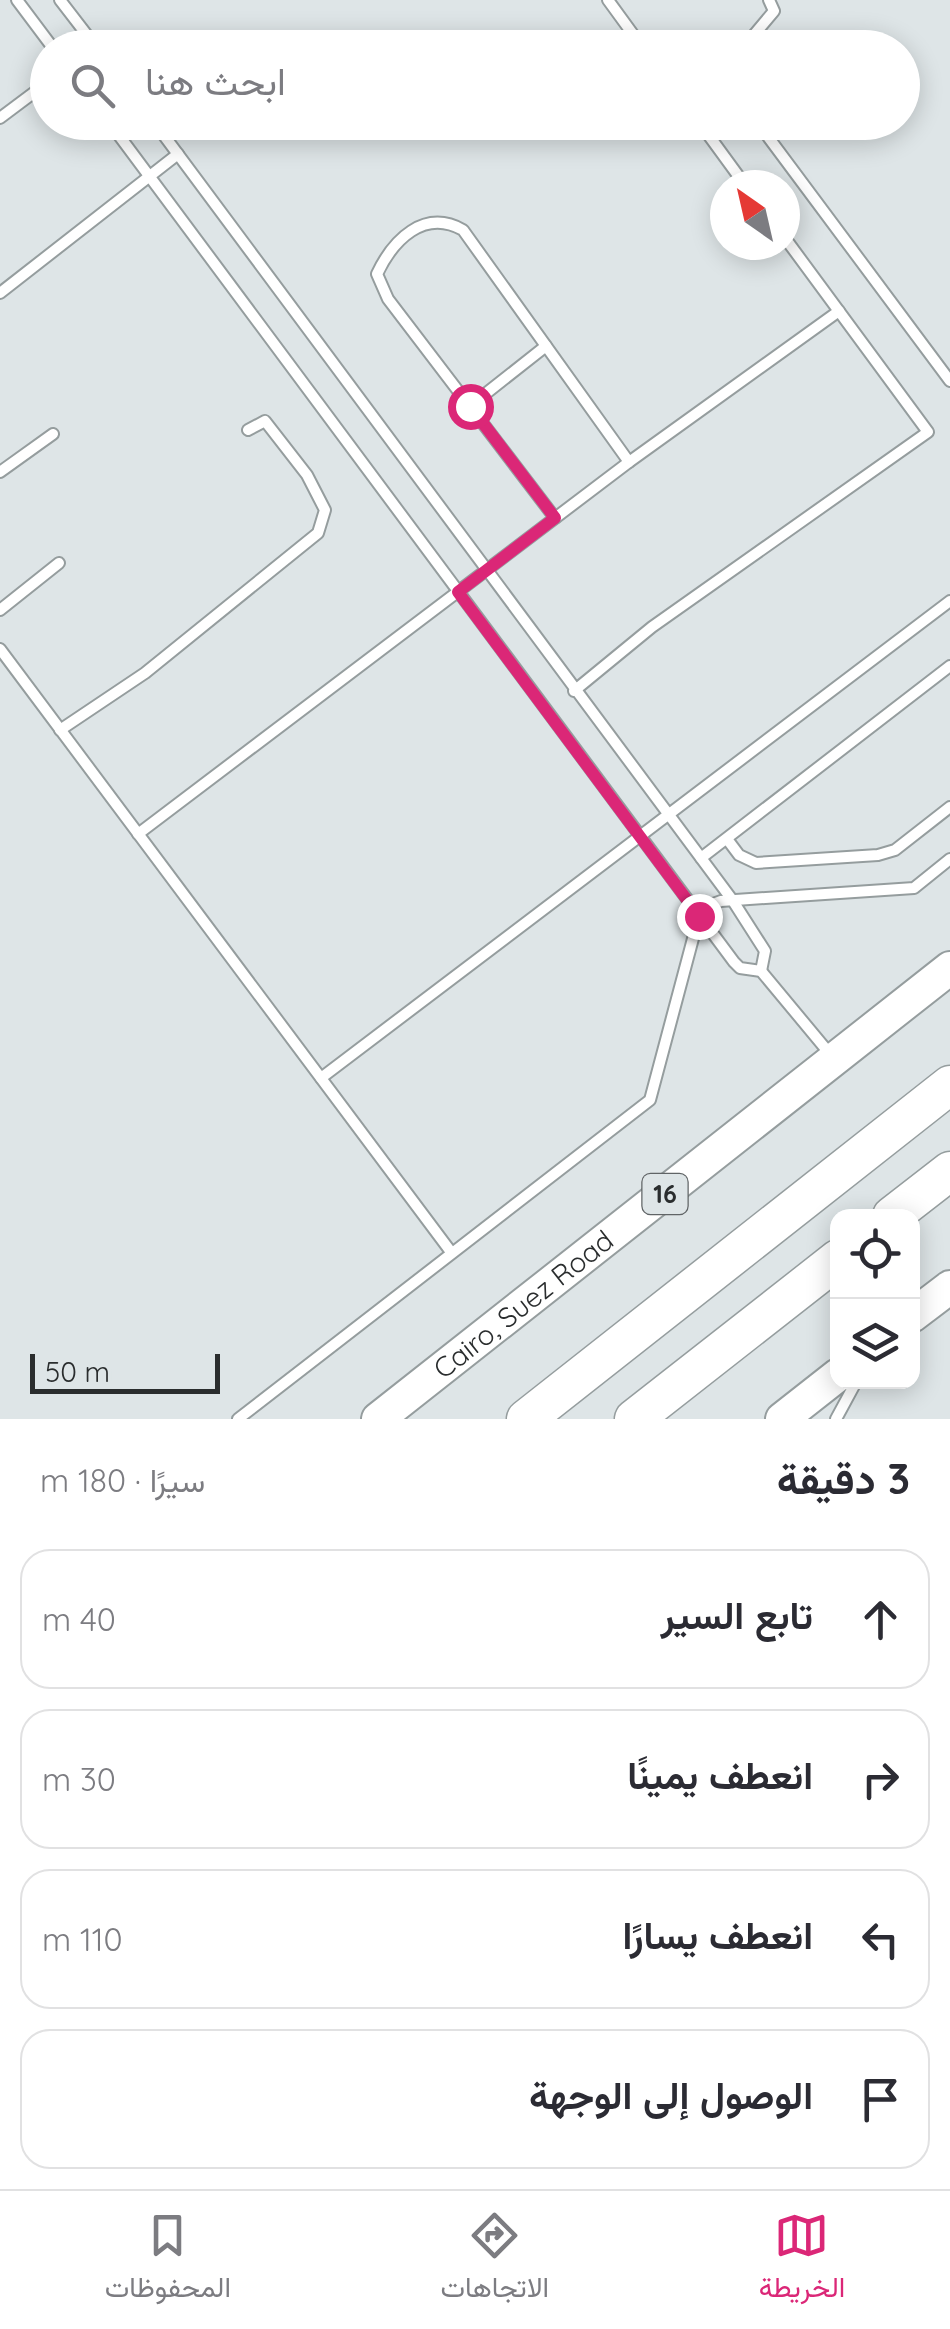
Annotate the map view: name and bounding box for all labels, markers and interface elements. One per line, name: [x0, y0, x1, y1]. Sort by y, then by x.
search box: [30, 30, 920, 140]
text: ابحث هنا: [145, 57, 286, 105]
icon: search: [65, 58, 120, 113]
north arrow: [710, 170, 800, 260]
route start: [448, 384, 494, 430]
route end: [677, 894, 723, 940]
road number: 16: [642, 1174, 688, 1214]
map controls: [830, 1209, 920, 1389]
button: locate: [830, 1209, 920, 1299]
street label: Cairo, Suez Road: [426, 1222, 620, 1386]
button: layers: [830, 1299, 920, 1389]
scale bar: [30, 1349, 220, 1394]
text: 50 m: [45, 1354, 110, 1389]
text: 3 دقيقة: [777, 1452, 910, 1505]
text: سيرًا · 180 m: [40, 1460, 205, 1500]
text: تابع السير: [661, 1591, 813, 1639]
icon: ahead: [853, 1592, 908, 1647]
text: 40 m: [42, 1599, 116, 1639]
text: انعطف يمينًا: [627, 1751, 813, 1799]
icon: right: [853, 1752, 908, 1807]
text: 30 m: [42, 1759, 116, 1799]
text: انعطف يسارًا: [623, 1911, 813, 1959]
icon: left: [853, 1912, 908, 1967]
text: 110 m: [42, 1919, 123, 1959]
text: الوصول إلى الوجهة: [529, 2071, 813, 2119]
icon: arrive: [853, 2072, 908, 2127]
tab: المحفوظات: [105, 2208, 231, 2312]
tab: الاتجاهات: [440, 2208, 549, 2312]
tab: الخريطة: [759, 2208, 845, 2312]

